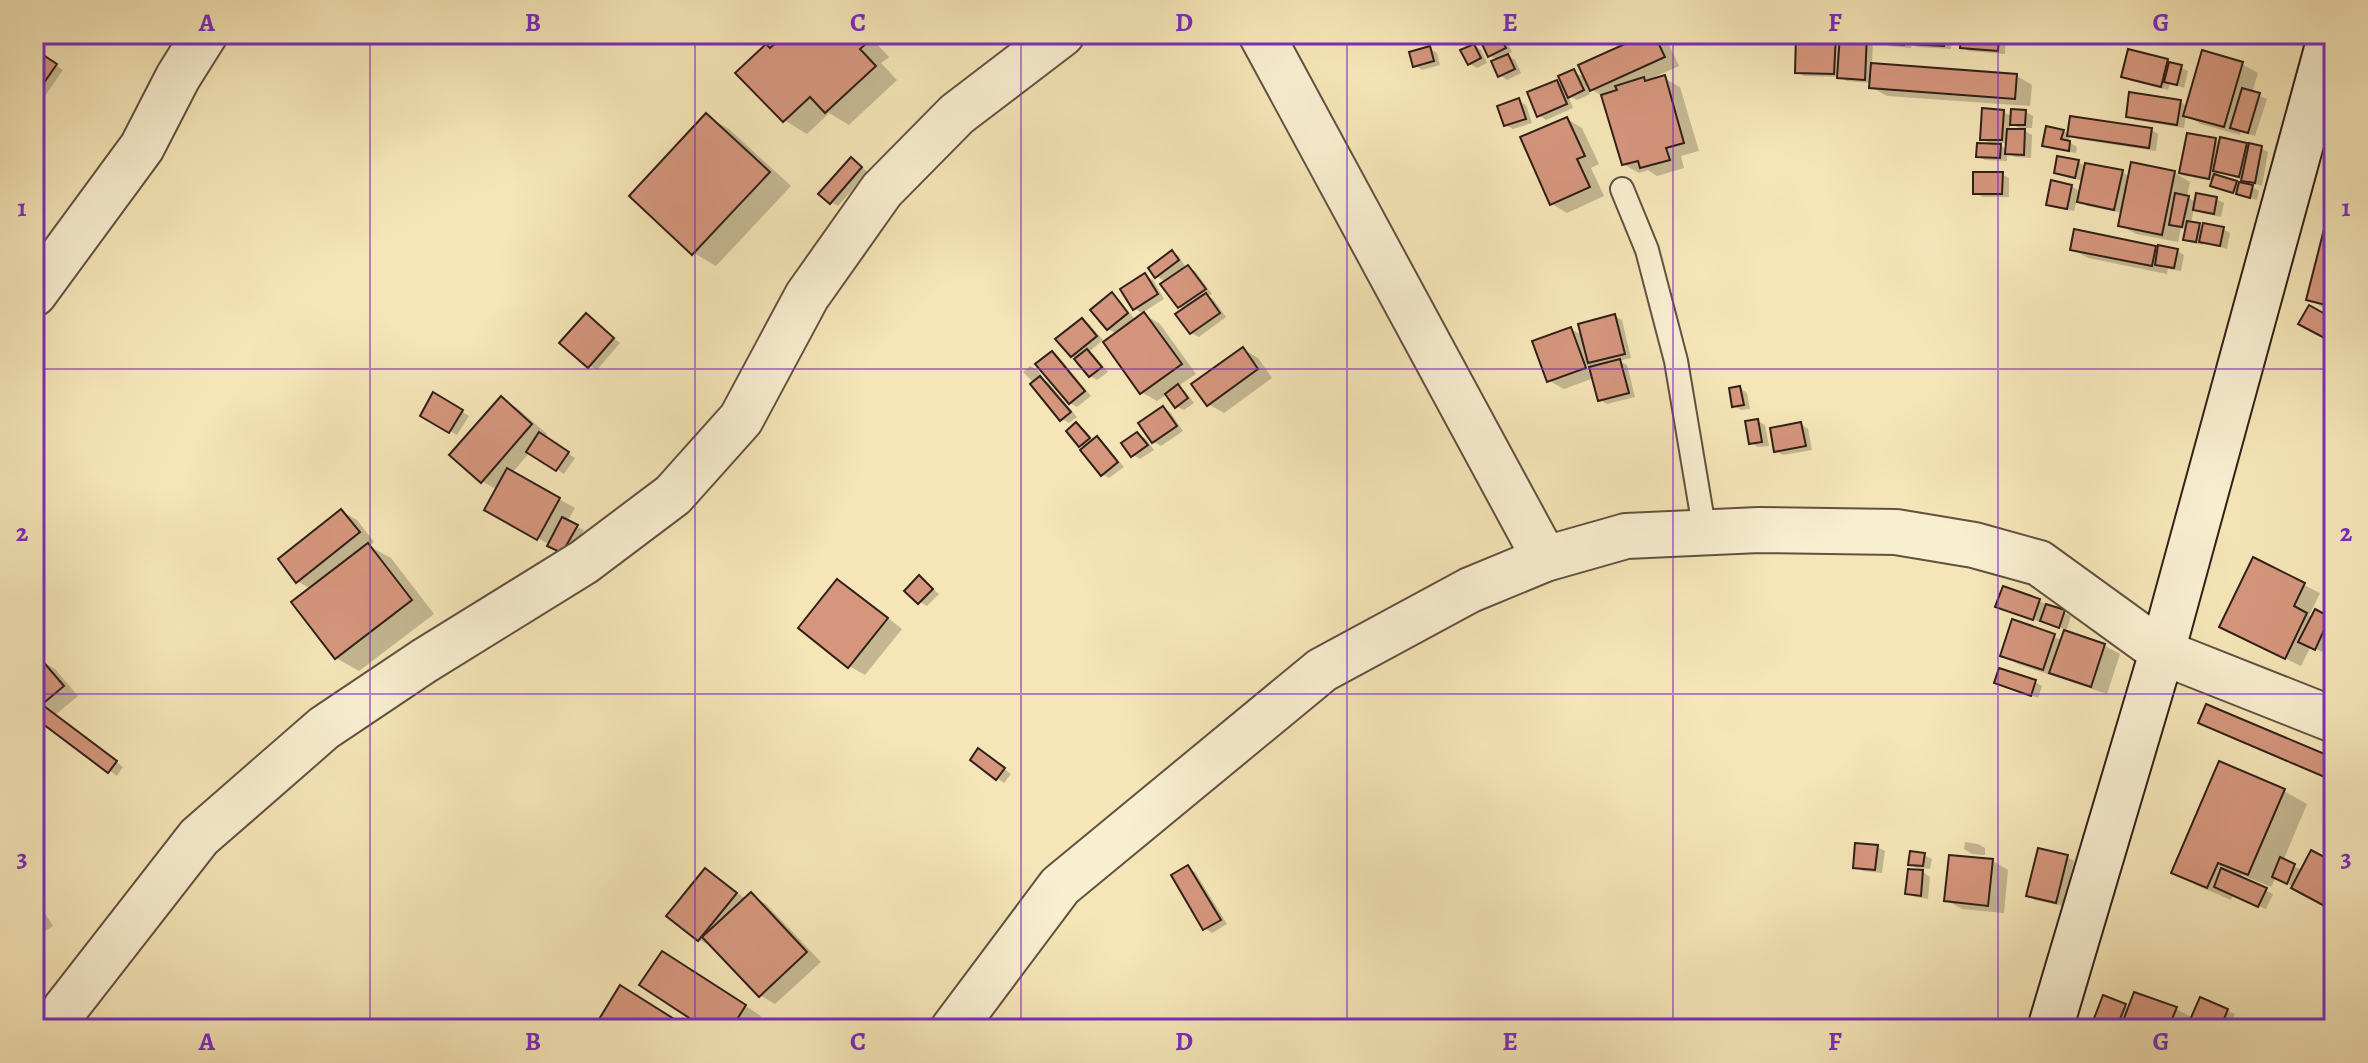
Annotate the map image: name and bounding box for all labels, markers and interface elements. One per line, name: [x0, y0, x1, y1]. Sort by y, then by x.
text: A: [198, 5, 216, 40]
text: B: [525, 5, 541, 40]
text: C: [850, 5, 866, 40]
text: D: [1175, 5, 1193, 40]
text: E: [1502, 5, 1518, 40]
text: F: [1828, 5, 1842, 40]
text: G: [2152, 5, 2170, 40]
text: 1: [17, 190, 27, 225]
text: 1: [2341, 190, 2351, 225]
text: 2: [16, 515, 29, 550]
text: 2: [2340, 515, 2353, 550]
text: 3: [16, 840, 28, 875]
text: 3: [2340, 840, 2352, 875]
text: A: [198, 1024, 216, 1059]
text: B: [525, 1024, 541, 1059]
text: C: [850, 1024, 866, 1059]
text: D: [1175, 1024, 1193, 1059]
text: E: [1502, 1024, 1518, 1059]
text: F: [1828, 1024, 1842, 1059]
text: G: [2152, 1024, 2170, 1059]

